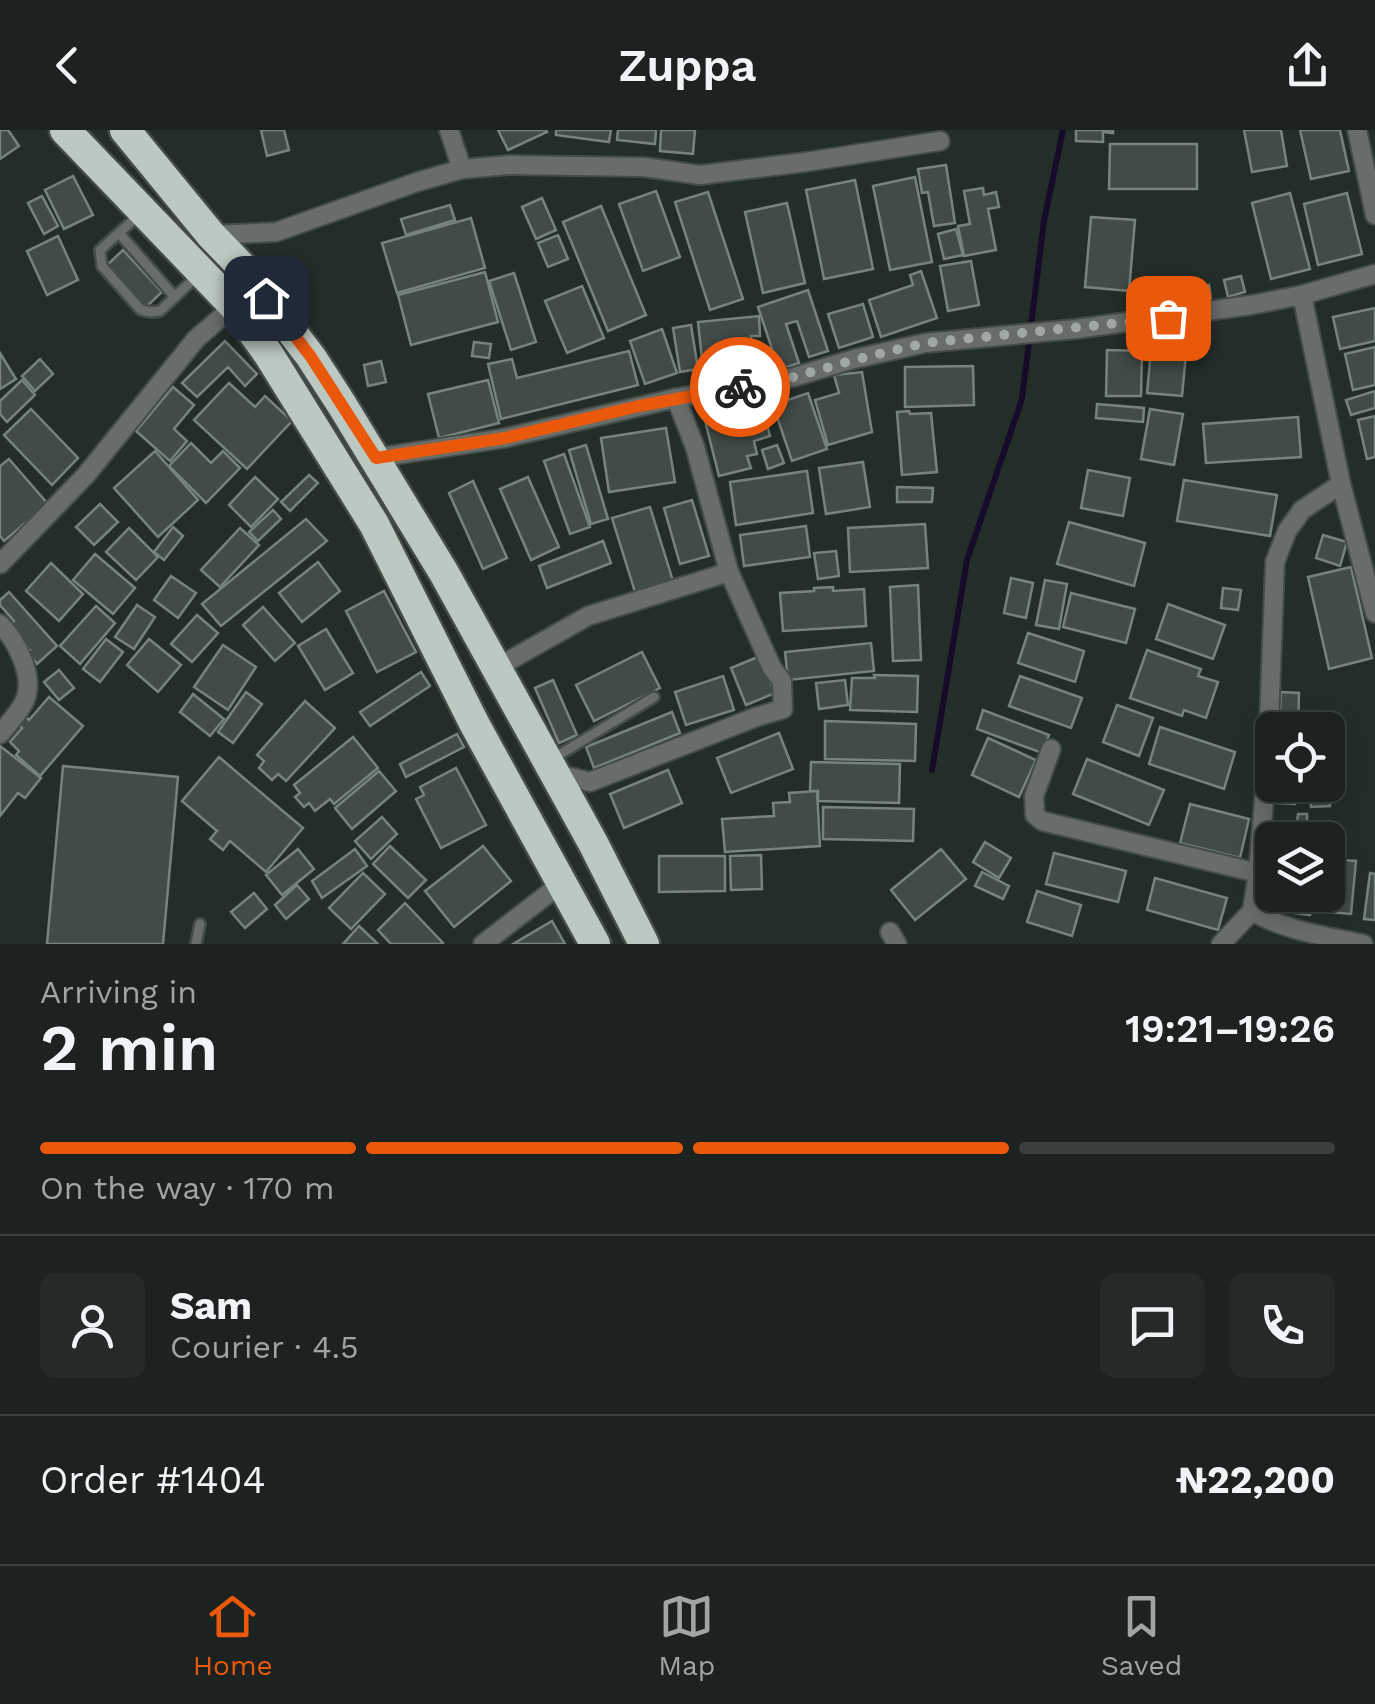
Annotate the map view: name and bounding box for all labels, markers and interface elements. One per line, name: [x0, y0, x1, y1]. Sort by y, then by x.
icon: back: [40, 38, 95, 93]
icon: share: [1280, 38, 1335, 93]
text: Zuppa: [619, 39, 756, 92]
pin: [224, 256, 309, 341]
icon: home: [239, 271, 294, 326]
pin: [1126, 276, 1211, 361]
icon: bag: [1141, 291, 1196, 346]
courier: [690, 337, 790, 437]
icon: bike: [713, 360, 768, 415]
map controls: [1255, 712, 1345, 912]
button: locate: [1255, 712, 1345, 802]
button: layers: [1255, 822, 1345, 912]
text: Arriving in: [40, 973, 197, 1011]
text: 19:21–19:26: [1125, 1007, 1335, 1051]
text: 2 min: [40, 1010, 218, 1086]
text: On the way · 170 m: [40, 1169, 335, 1207]
button: person: [40, 1273, 145, 1378]
button: chat: [1100, 1273, 1205, 1378]
button: phone: [1230, 1273, 1335, 1378]
text: Sam: [170, 1284, 252, 1328]
text: Courier · 4.5: [170, 1328, 359, 1366]
text: Order #1404: [40, 1458, 266, 1502]
text: ₦22,200: [1176, 1458, 1335, 1502]
tab: Home: [193, 1589, 273, 1682]
tab: Map: [658, 1589, 715, 1682]
tab: Saved: [1101, 1589, 1182, 1682]

